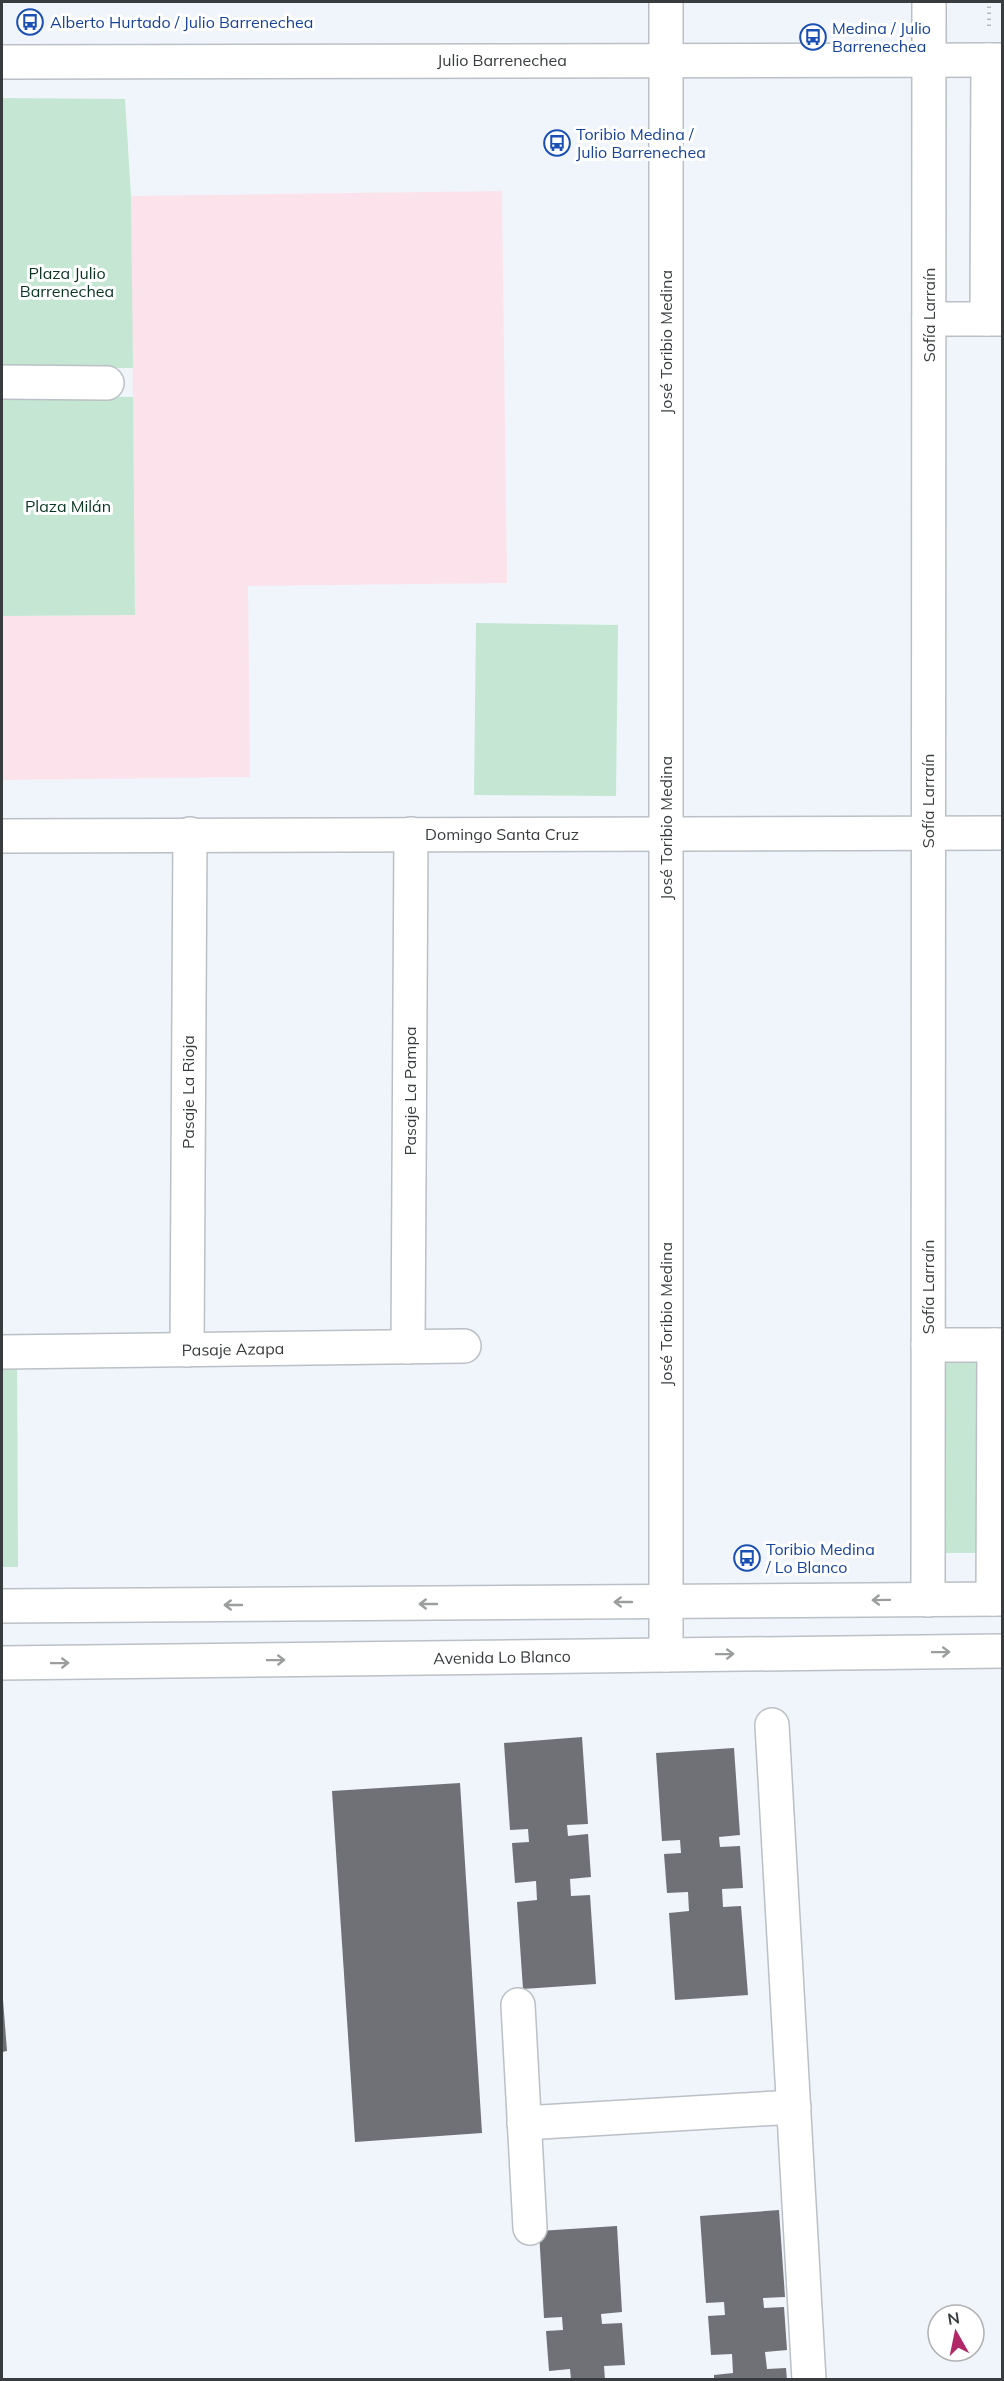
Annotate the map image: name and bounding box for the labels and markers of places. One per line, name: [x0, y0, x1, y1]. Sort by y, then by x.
bus stop icon: Alberto Hurtado / Julio Barrenechea: [15, 7, 45, 37]
place label: Alberto Hurtado / Julio Barrenechea: [50, 12, 313, 32]
place label: Medina / Julio Barrenechea: [832, 18, 931, 56]
bus stop icon: Medina / Julio Barrenechea: [798, 22, 828, 52]
place label: Toribio Medina / Julio Barrenechea: [576, 124, 706, 162]
bus stop icon: Toribio Medina / Julio Barrenechea: [542, 128, 572, 158]
place label: Toribio Medina / Lo Blanco: [765, 1539, 875, 1577]
bus stop icon: Toribio Medina / Lo Blanco: [732, 1543, 762, 1573]

